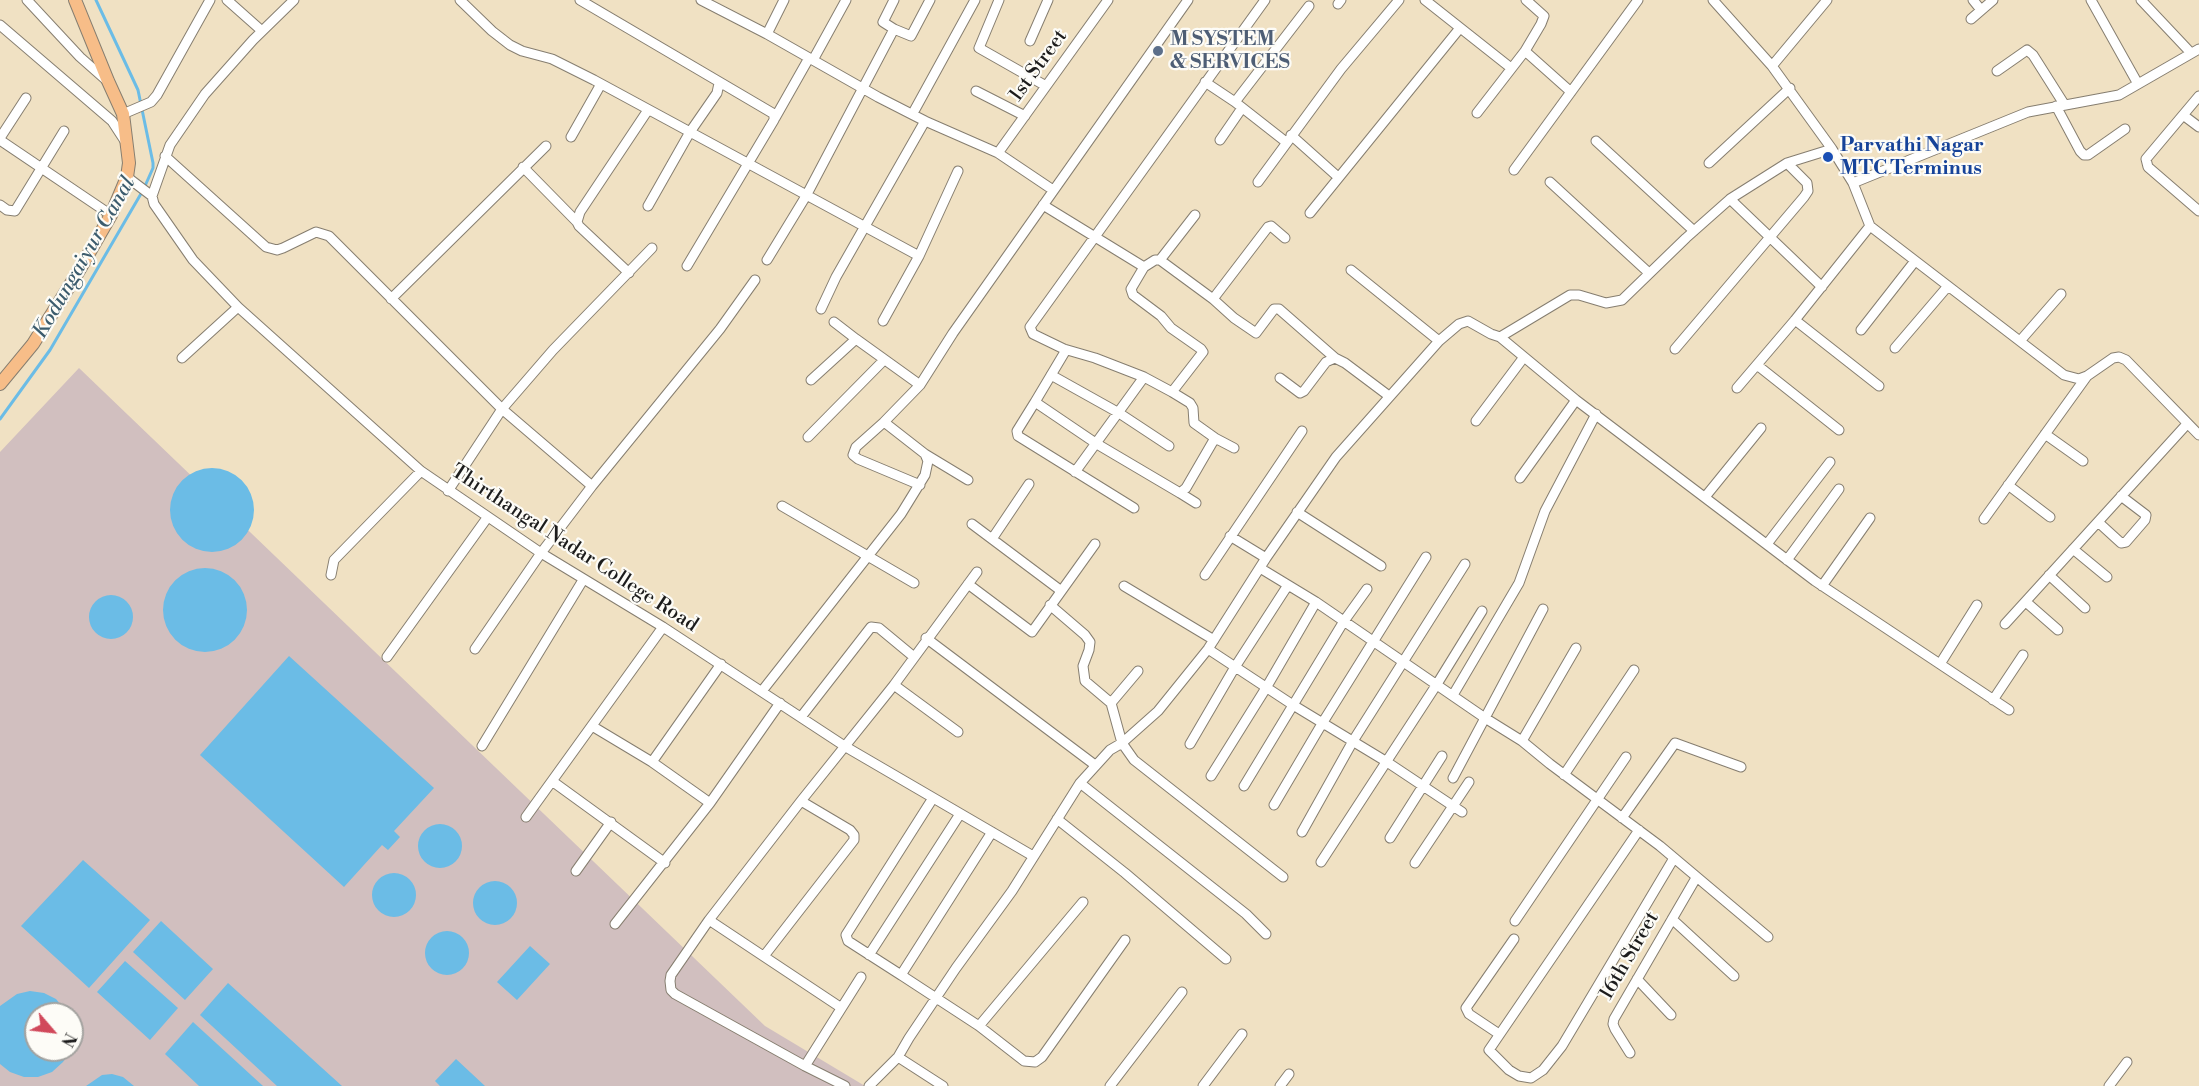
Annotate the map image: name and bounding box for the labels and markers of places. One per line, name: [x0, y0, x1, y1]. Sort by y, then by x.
place label: M SYSTEM & SERVICES: [1170, 28, 1290, 75]
marker: M SYSTEM & SERVICES: [1151, 44, 1165, 58]
place label: Parvathi Nagar MTC Terminus: [1840, 134, 1984, 181]
marker: Parvathi Nagar MTC Terminus: [1821, 150, 1835, 164]

